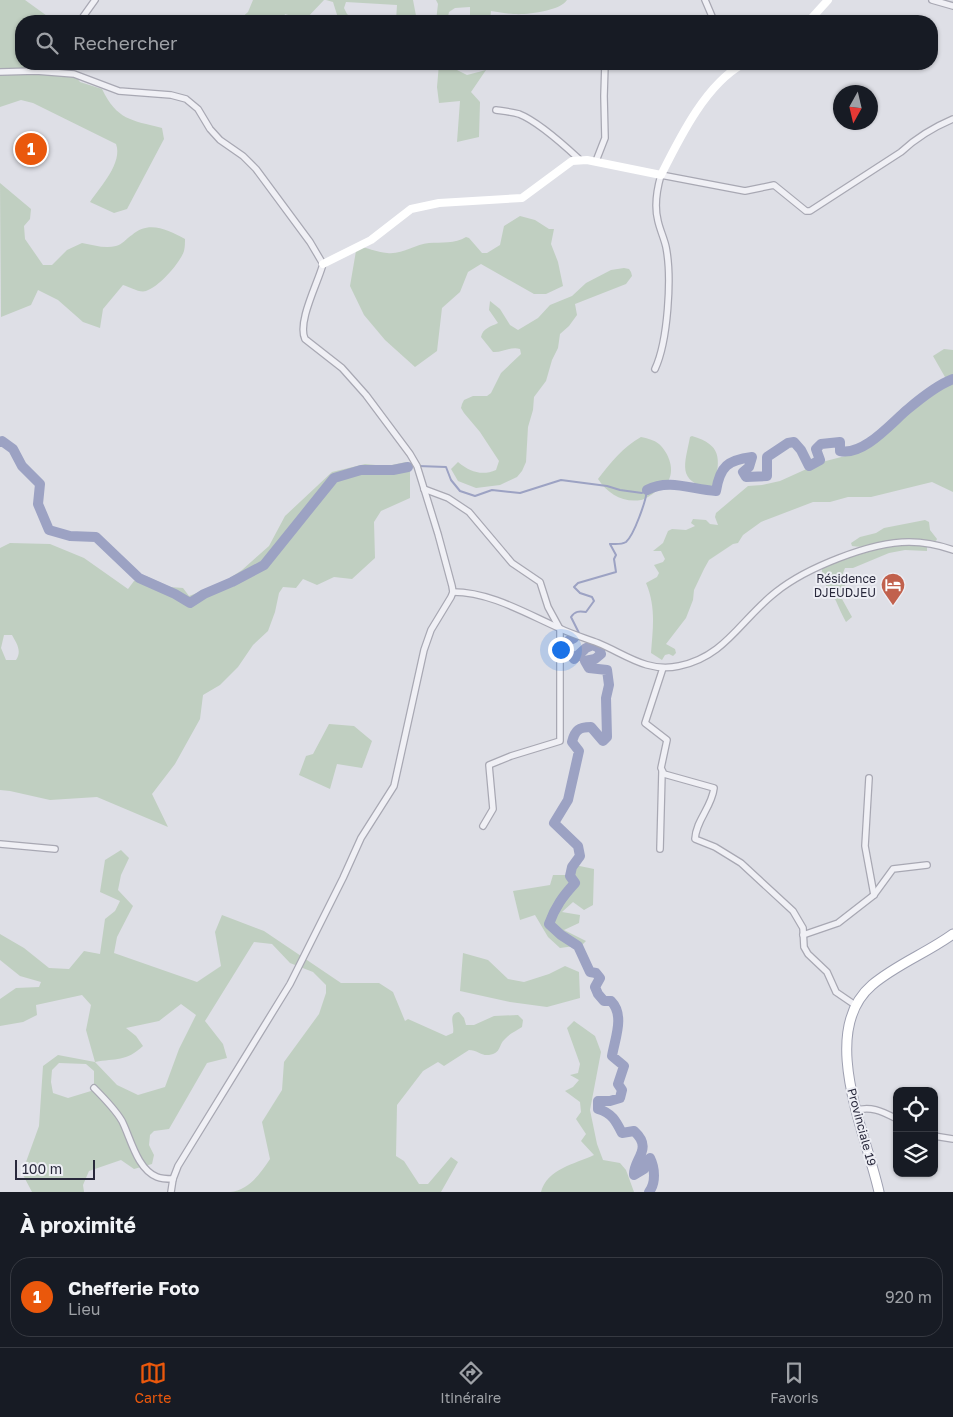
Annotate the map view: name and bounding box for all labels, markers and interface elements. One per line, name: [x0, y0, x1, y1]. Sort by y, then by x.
search box: [15, 15, 938, 70]
icon: search: [33, 29, 61, 57]
text: Rechercher: [73, 31, 178, 54]
north arrow: [833, 85, 878, 130]
pin: 1: [15, 130, 47, 168]
place label: Résidence DJEUDJEU: [814, 571, 876, 600]
hotel icon: Résidence DJEUDJEU: [880, 572, 906, 606]
your location: [548, 637, 574, 663]
street label: Provinciale 19: [844, 1086, 880, 1168]
map controls: [893, 1087, 938, 1177]
button: locate: [893, 1087, 938, 1132]
button: layers: [893, 1132, 938, 1177]
scale bar: [15, 1157, 95, 1180]
text: 100 m: [22, 1160, 62, 1177]
text: À proximité: [20, 1212, 136, 1238]
text: Chefferie Foto: [68, 1276, 199, 1299]
text: 1: [33, 1287, 41, 1307]
text: 920 m: [885, 1287, 932, 1307]
text: Lieu: [68, 1299, 100, 1319]
tab: Carte: [134, 1359, 171, 1406]
tab: Itinéraire: [440, 1359, 501, 1406]
tab: Favoris: [770, 1359, 819, 1406]

